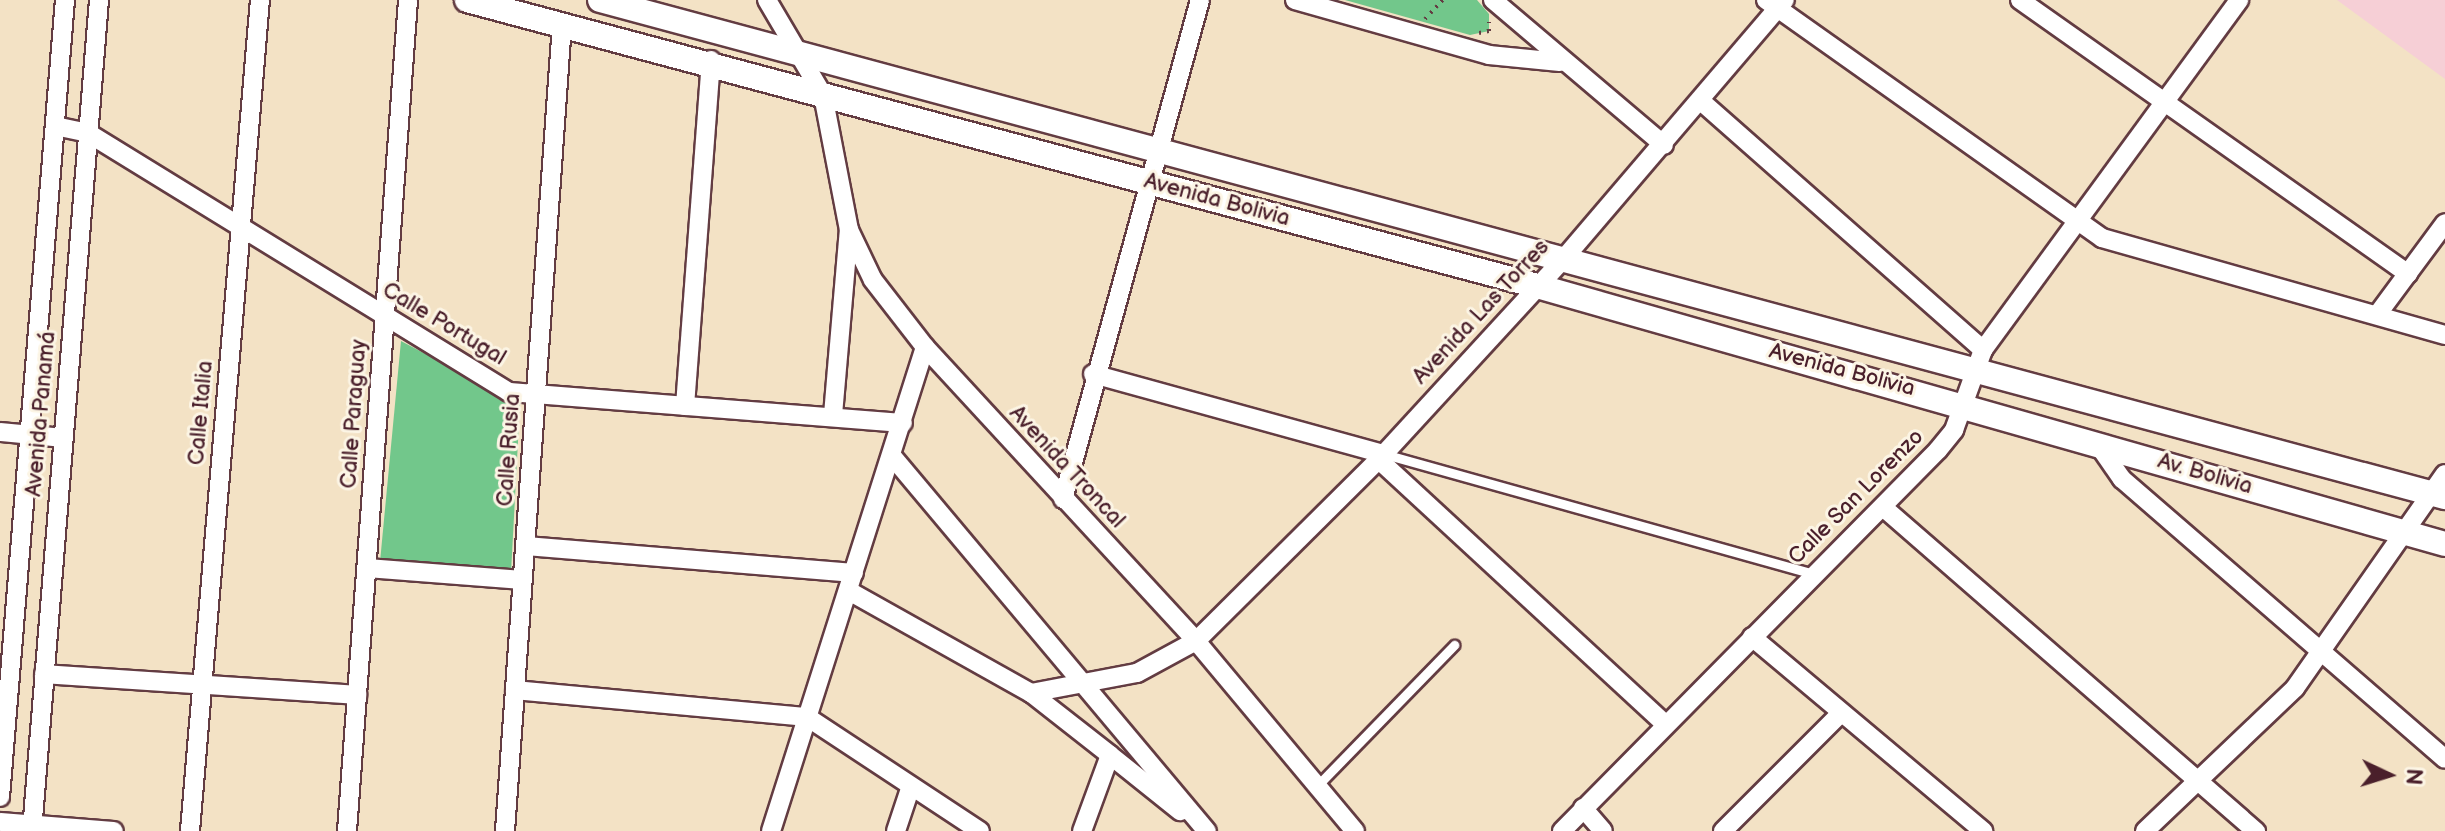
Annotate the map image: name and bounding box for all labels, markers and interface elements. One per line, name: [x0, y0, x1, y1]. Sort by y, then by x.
street label: Avenida Bolivia: [1141, 168, 1293, 232]
street label: Avenida Las Torres: [1407, 234, 1555, 390]
street label: Calle Portugal: [377, 277, 511, 371]
street label: Avenida Panamá: [21, 330, 61, 498]
street label: Avenida Bolivia: [1766, 338, 1918, 402]
street label: Calle Paraguay: [336, 339, 372, 489]
street label: Calle Italia: [183, 360, 219, 466]
street label: Calle Rusia: [492, 393, 526, 507]
street label: Avenida Troncal: [1003, 400, 1131, 534]
street label: Calle San Lorenzo: [1783, 424, 1929, 570]
street label: Av. Bolivia: [2155, 448, 2255, 500]
north arrow: [2349, 735, 2429, 815]
text: N: [2399, 768, 2427, 786]

